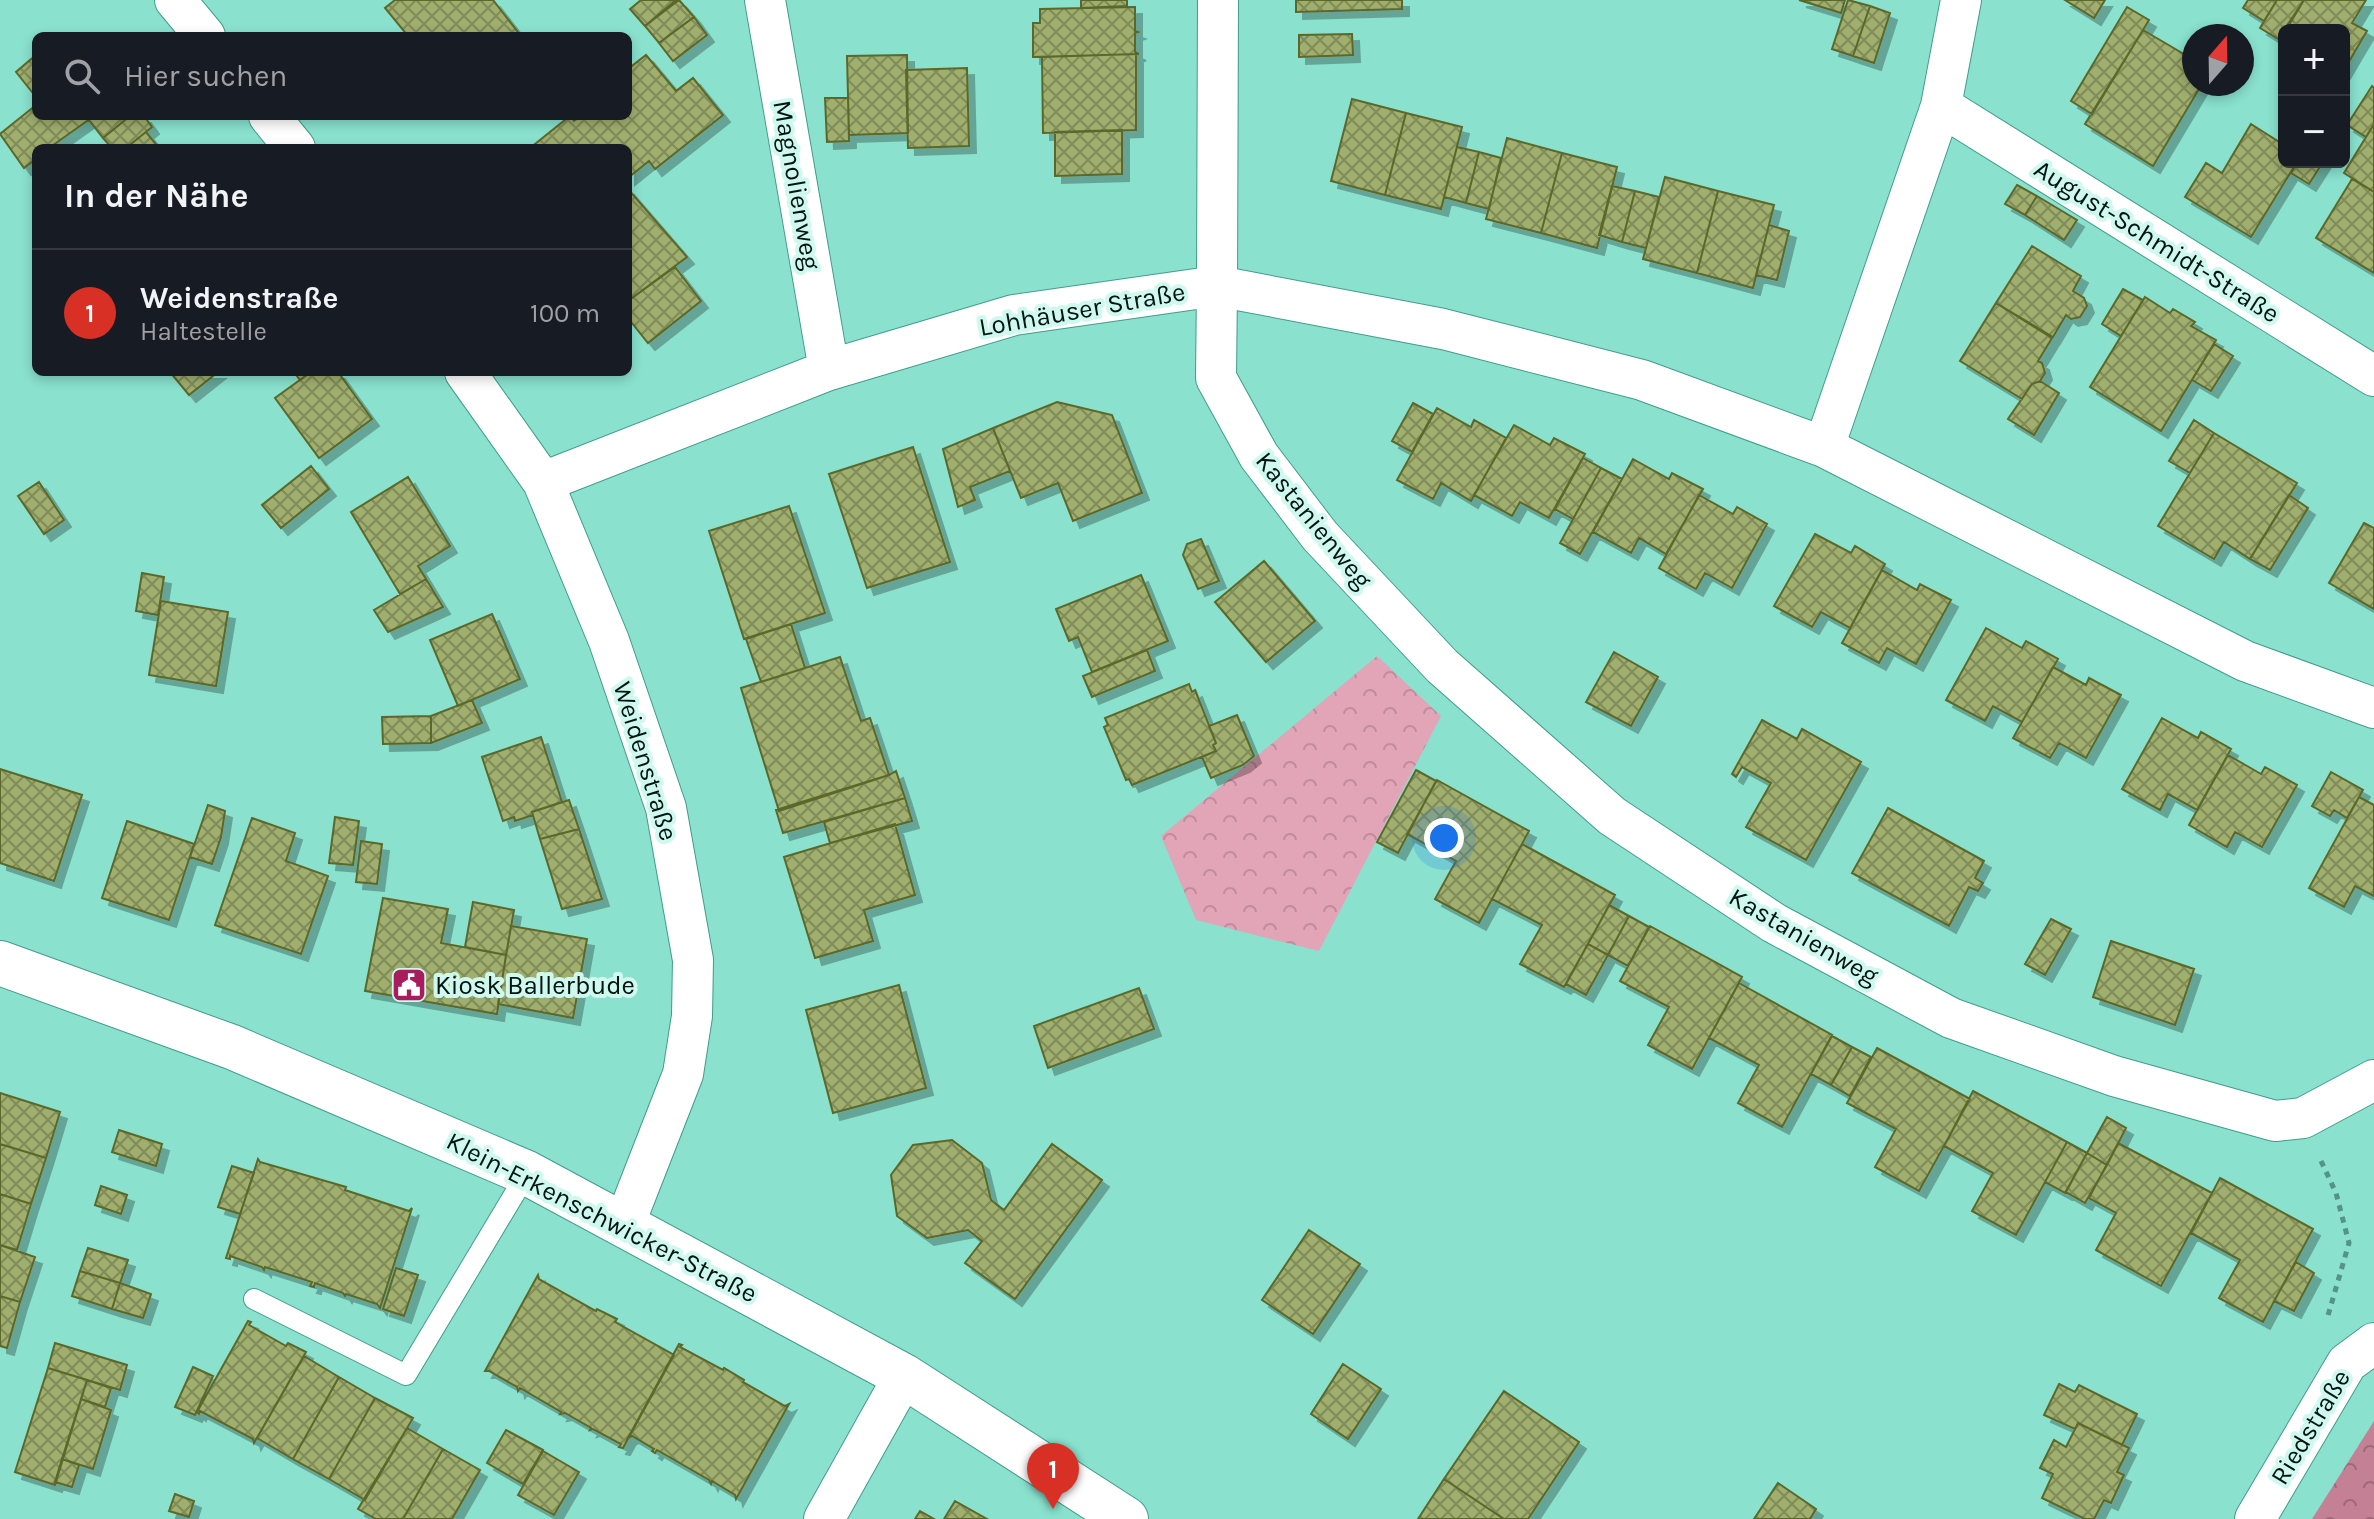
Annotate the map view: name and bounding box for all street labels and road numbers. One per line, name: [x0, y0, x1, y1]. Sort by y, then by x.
street label: Magnolienweg: [766, 98, 827, 273]
street label: August-Schmidt-Straße: [2028, 153, 2285, 330]
street label: Lohhäuser Straße: [977, 276, 1188, 343]
street label: Kastanienweg: [1249, 446, 1378, 595]
street label: Weidenstraße: [607, 678, 684, 844]
street label: Kastanienweg: [1724, 881, 1884, 992]
street label: Klein-Erkenschwicker-Straße: [441, 1125, 762, 1309]
street label: Riedstraße: [2264, 1364, 2357, 1490]

